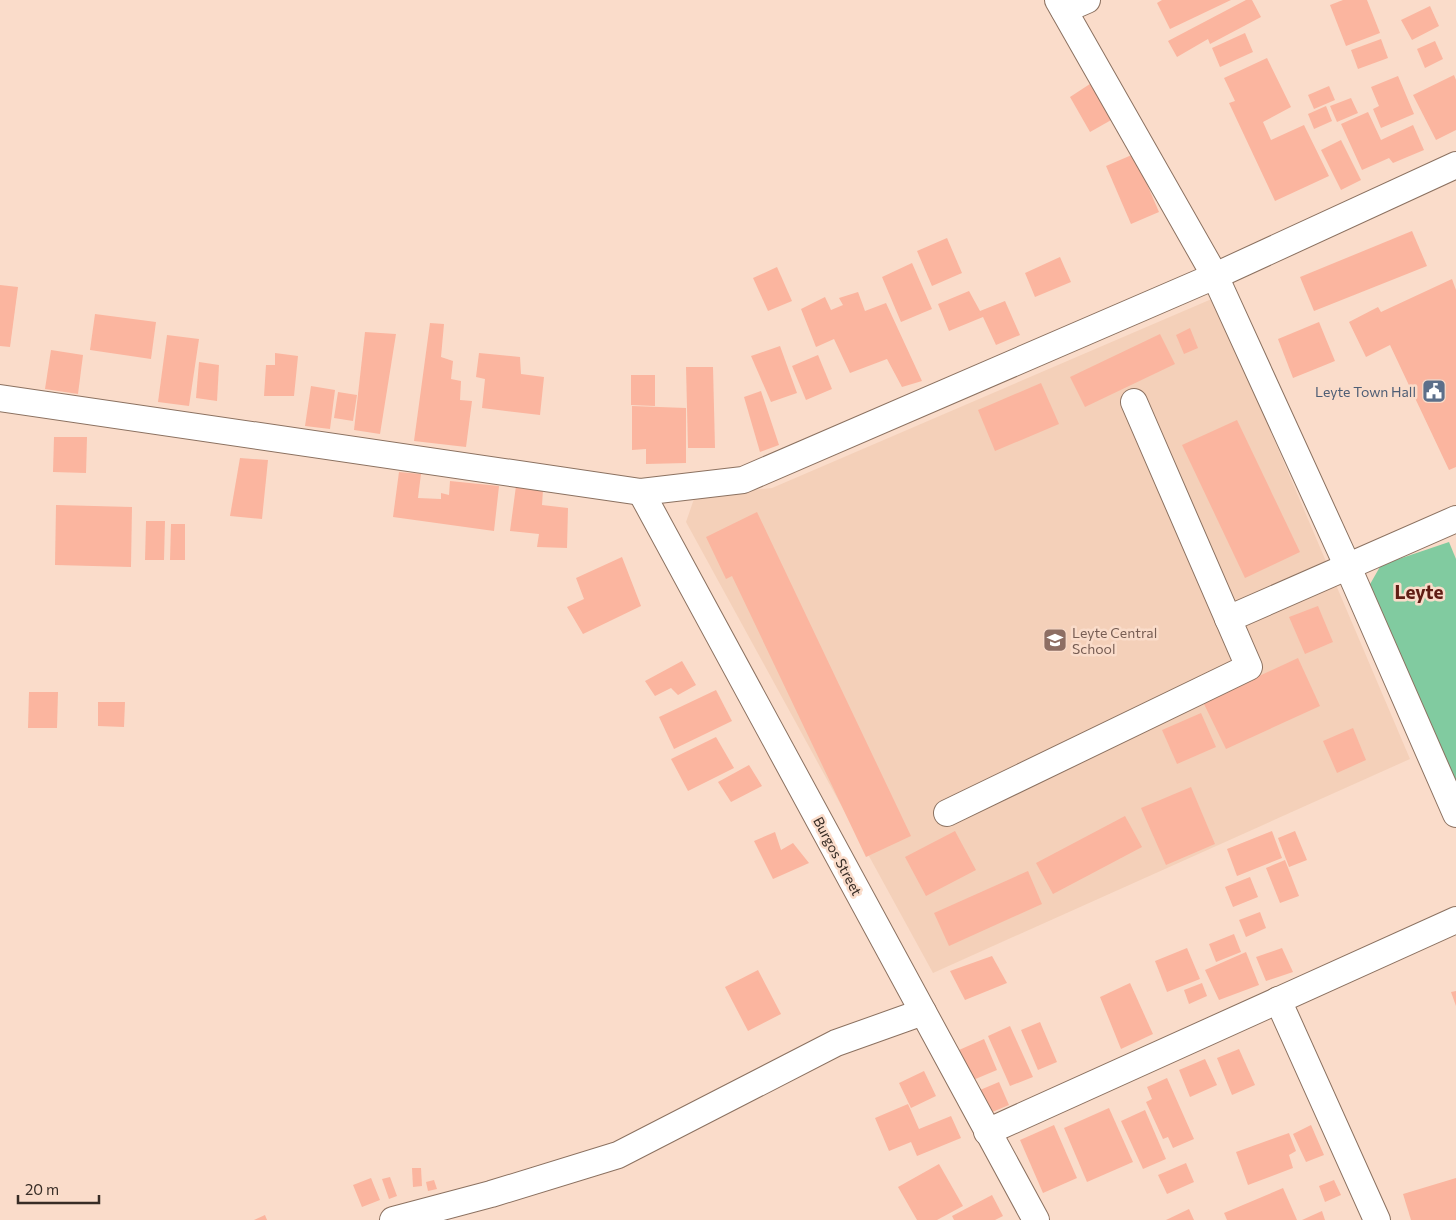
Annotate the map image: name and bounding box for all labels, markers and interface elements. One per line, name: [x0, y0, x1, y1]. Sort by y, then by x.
public building icon: Leyte Town Hall: [1421, 378, 1447, 404]
place label: Leyte Town Hall: [1315, 383, 1416, 400]
district label: Leyte: [1394, 580, 1444, 603]
place label: Leyte Central School: [1072, 624, 1157, 657]
school or university icon: Leyte Central School: [1042, 627, 1068, 653]
street label: Burgos Street: [810, 814, 866, 899]
scale bar: [18, 1172, 99, 1204]
text: 20 m: [25, 1180, 59, 1198]

